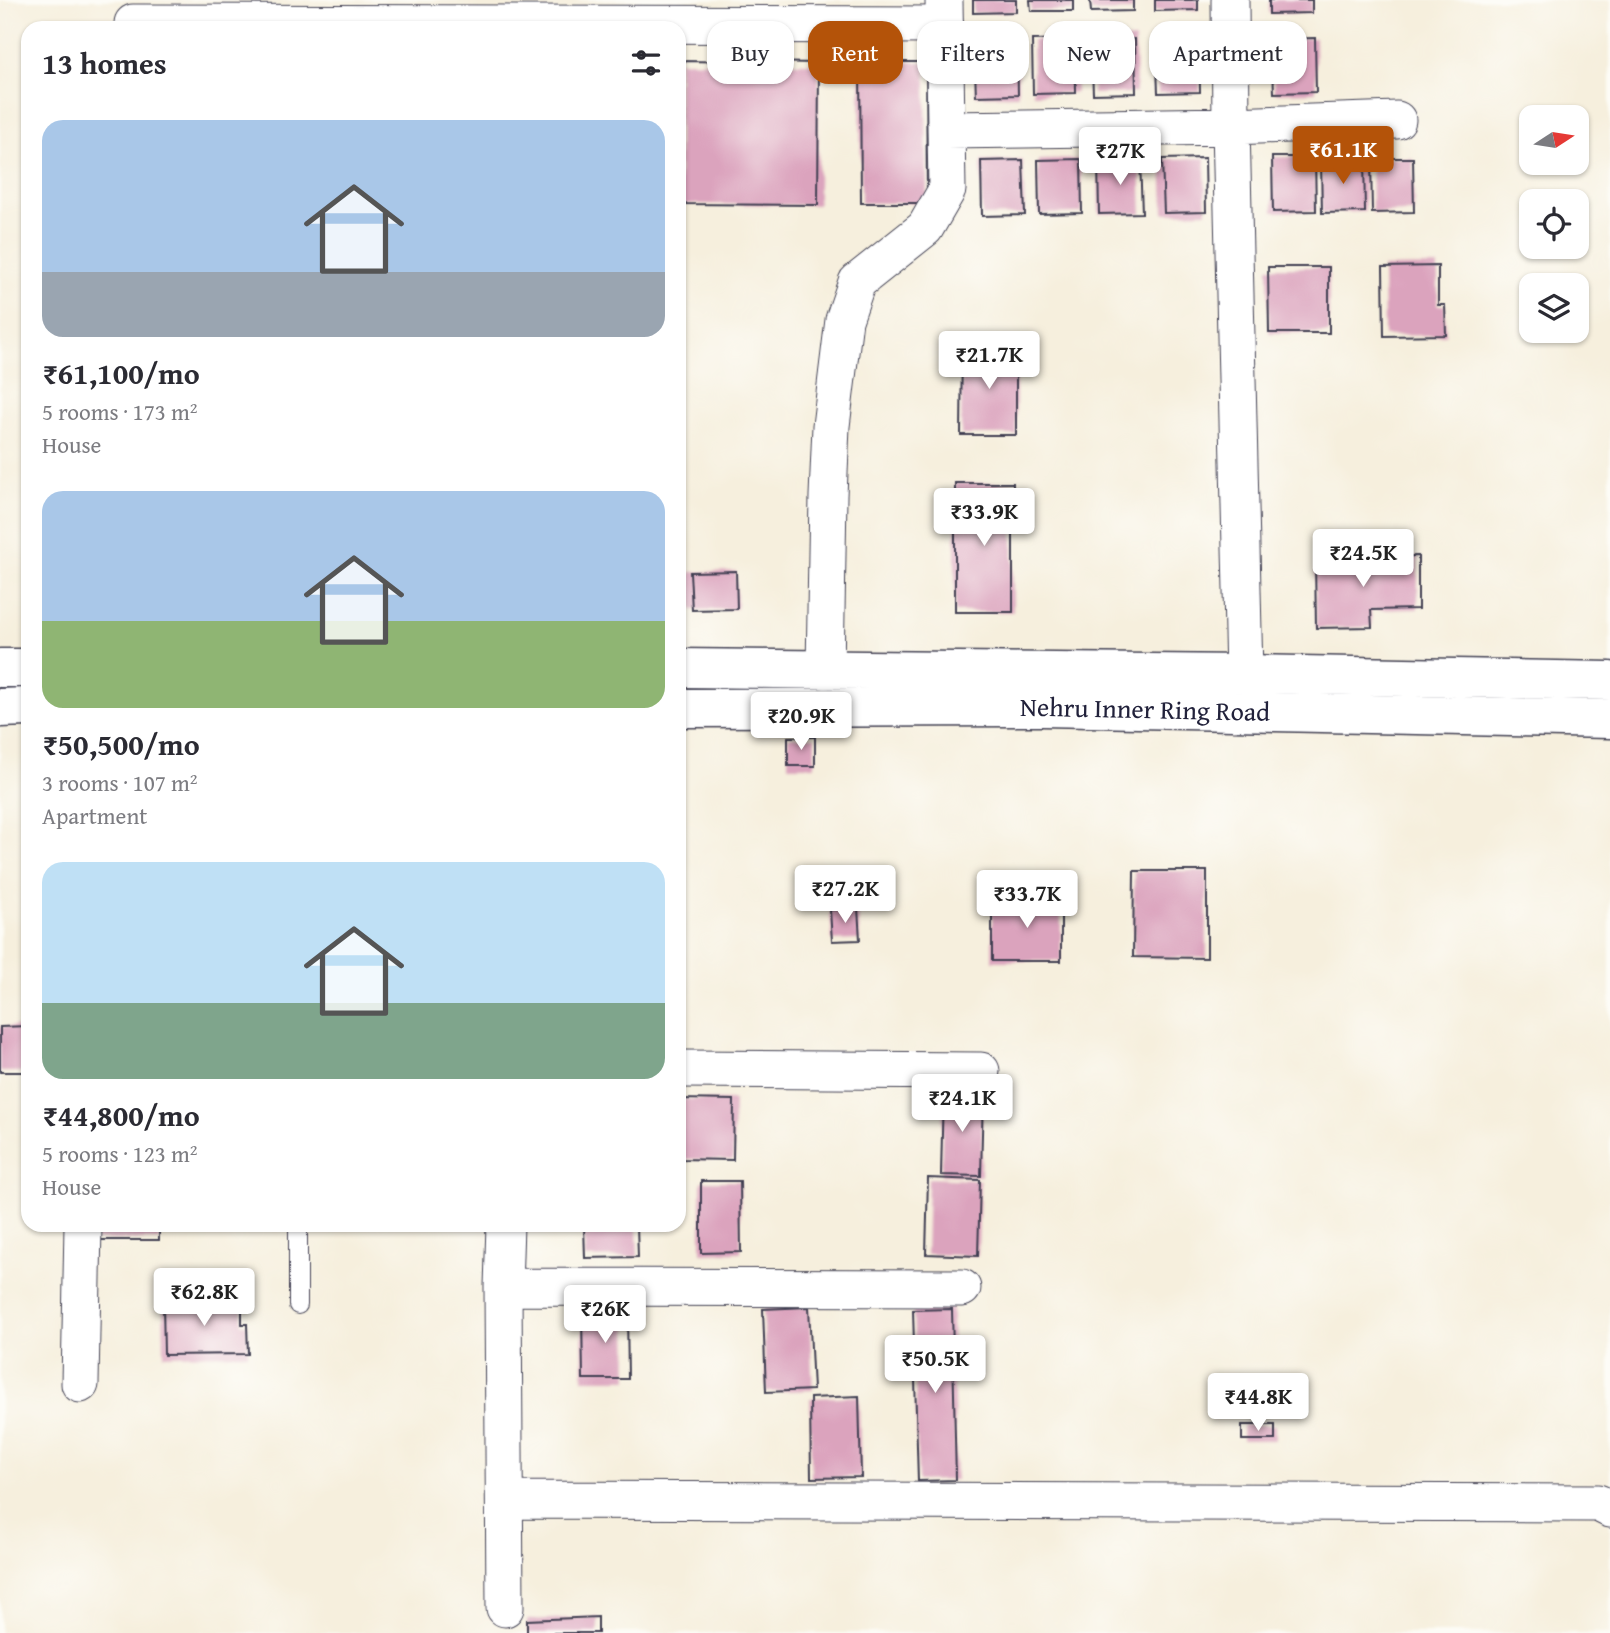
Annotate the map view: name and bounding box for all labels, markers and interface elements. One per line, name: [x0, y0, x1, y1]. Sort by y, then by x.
chip: Buy: [707, 21, 794, 84]
chip: Rent: [808, 21, 903, 84]
chip: Filters: [917, 21, 1029, 84]
chip: New: [1043, 21, 1135, 84]
chip: Apartment: [1149, 21, 1307, 84]
text: 13 homes: [42, 41, 167, 85]
icon: filters: [627, 44, 665, 82]
north arrow: [1519, 105, 1589, 175]
map controls: [1519, 105, 1589, 343]
pin: ₹61.1K: [1286, 127, 1400, 186]
pin: ₹27K: [1079, 128, 1161, 187]
text: ₹61.1K: [1309, 132, 1377, 165]
text: ₹27K: [1095, 133, 1145, 166]
icon: home: [291, 166, 417, 292]
button: locate: [1519, 189, 1589, 259]
button: layers: [1519, 273, 1589, 343]
pin: ₹21.7K: [932, 332, 1046, 391]
text: ₹21.7K: [955, 337, 1023, 370]
text: ₹61,100/mo: [42, 351, 200, 395]
text: 5 rooms · 173 m²: [42, 395, 197, 428]
text: House: [42, 428, 101, 461]
pin: ₹33.9K: [927, 489, 1041, 548]
text: ₹33.9K: [950, 494, 1018, 527]
pin: ₹24.5K: [1306, 530, 1420, 589]
text: ₹24.5K: [1329, 535, 1397, 568]
icon: home: [291, 537, 417, 663]
street label: Nehru Inner Ring Road: [1020, 687, 1271, 731]
pin: ₹20.9K: [744, 692, 858, 752]
text: ₹20.9K: [767, 698, 835, 731]
text: ₹50,500/mo: [42, 722, 200, 766]
text: 3 rooms · 107 m²: [42, 766, 197, 799]
text: Apartment: [42, 799, 147, 832]
pin: ₹27.2K: [788, 866, 902, 925]
pin: ₹33.7K: [970, 870, 1084, 930]
text: ₹27.2K: [811, 871, 879, 904]
text: ₹33.7K: [993, 876, 1061, 909]
icon: home: [291, 908, 417, 1034]
pin: ₹24.1K: [905, 1074, 1019, 1134]
text: ₹24.1K: [928, 1080, 996, 1113]
text: ₹44,800/mo: [42, 1093, 200, 1137]
text: 5 rooms · 123 m²: [42, 1137, 197, 1170]
text: House: [42, 1170, 101, 1203]
pin: ₹62.8K: [147, 1268, 261, 1328]
text: ₹62.8K: [170, 1274, 238, 1307]
pin: ₹26K: [564, 1286, 646, 1345]
text: ₹26K: [580, 1291, 630, 1324]
pin: ₹50.5K: [878, 1336, 992, 1395]
text: ₹50.5K: [901, 1341, 969, 1374]
pin: ₹44.8K: [1201, 1374, 1315, 1433]
text: ₹44.8K: [1224, 1379, 1292, 1412]

